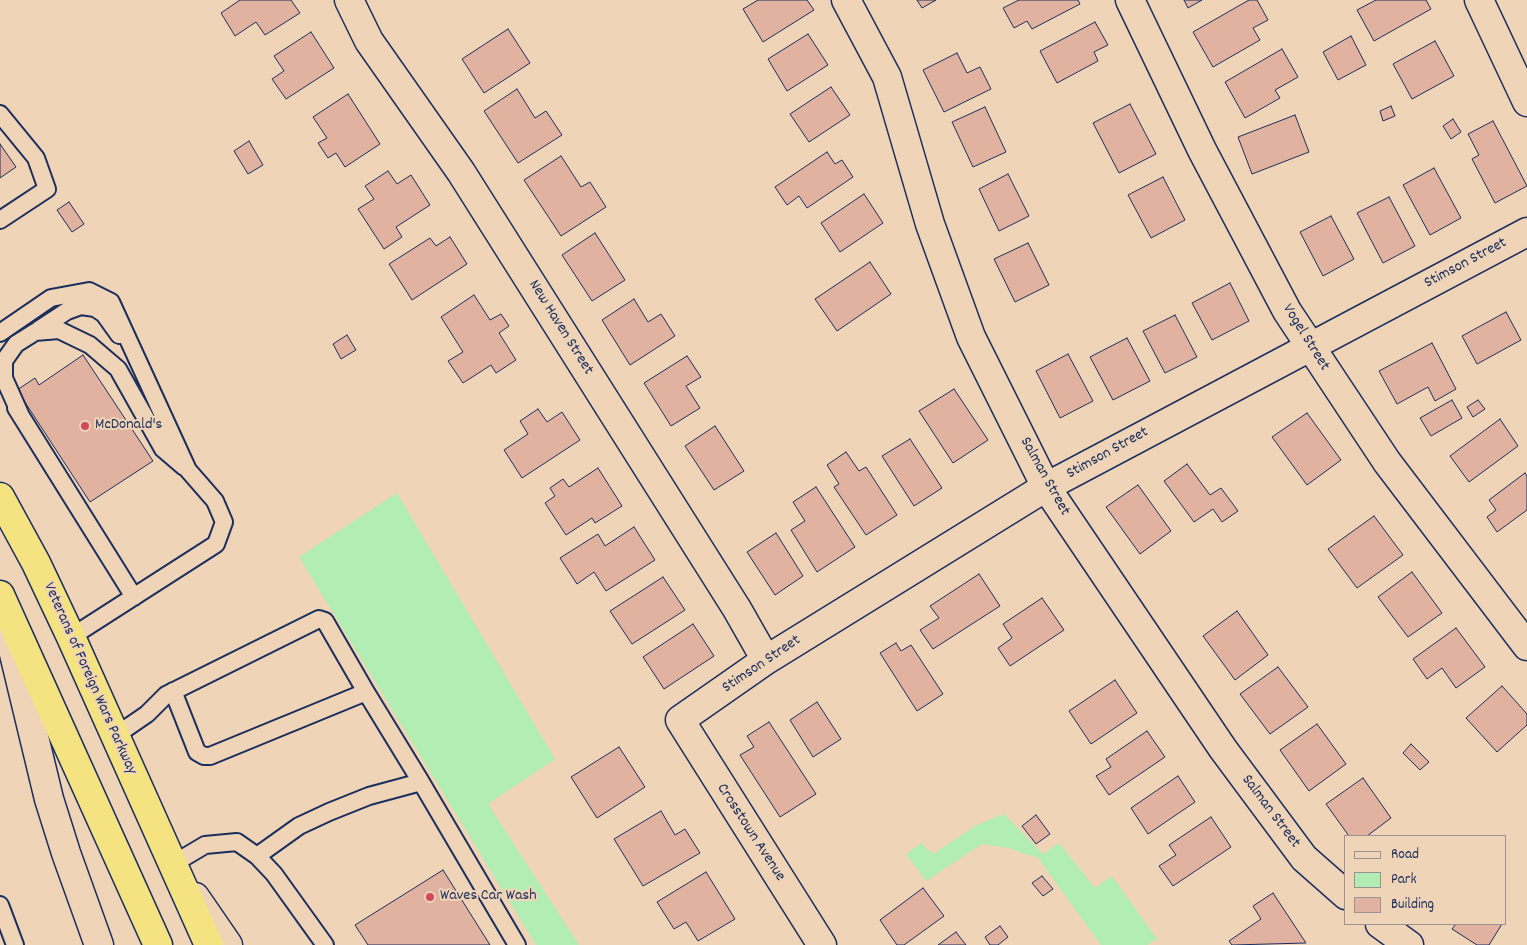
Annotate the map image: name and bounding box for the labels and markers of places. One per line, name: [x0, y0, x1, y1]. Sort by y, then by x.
place label: McDonald's: [95, 416, 162, 436]
marker: McDonald's: [79, 420, 91, 432]
place label: Waves Car Wash: [440, 887, 537, 907]
marker: Waves Car Wash: [424, 891, 436, 903]

